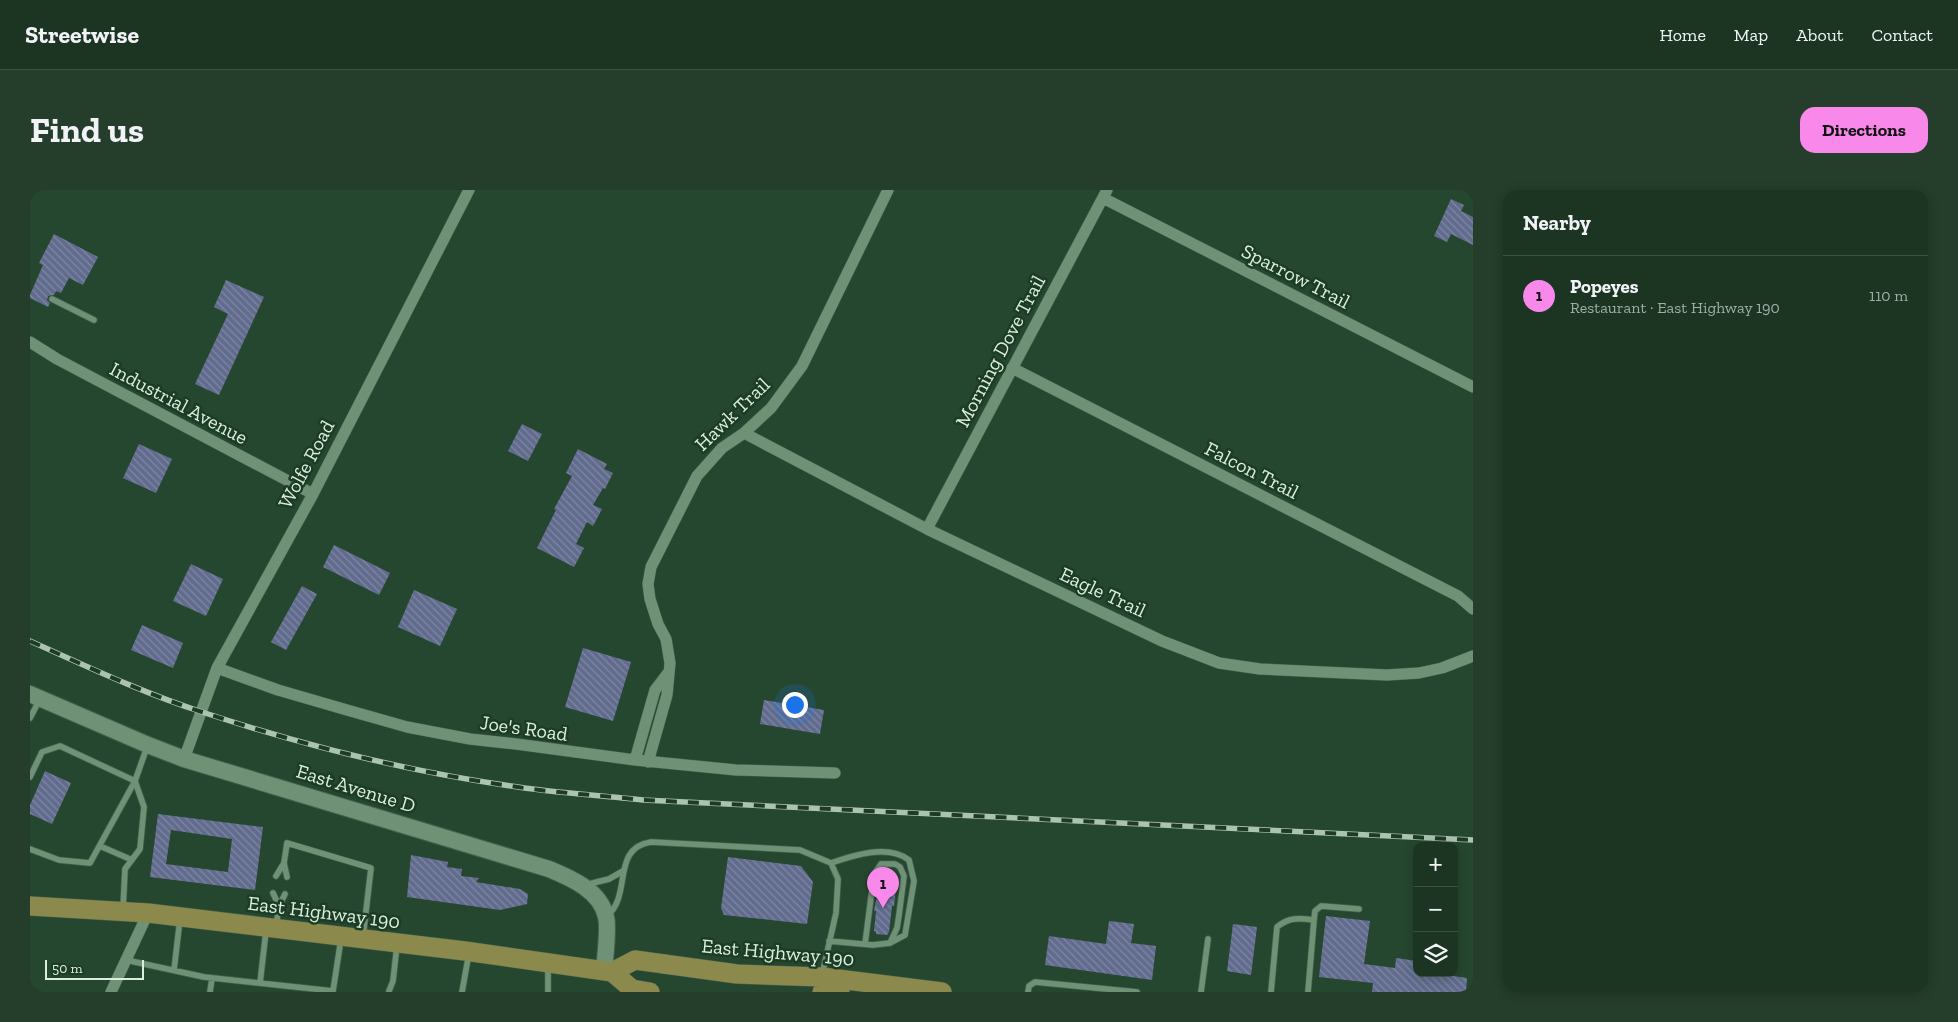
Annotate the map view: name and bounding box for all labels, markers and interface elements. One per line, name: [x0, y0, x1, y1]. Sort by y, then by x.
text: Streetwise: [25, 20, 139, 49]
text: Home: [1659, 24, 1706, 46]
text: Map: [1734, 24, 1768, 46]
text: About: [1796, 24, 1843, 46]
text: Contact: [1871, 24, 1933, 46]
button: Directions: [1800, 107, 1928, 153]
text: Find us: [30, 109, 144, 151]
text: Nearby: [1523, 210, 1591, 235]
street label: Sparrow Trail: [1238, 238, 1354, 314]
street label: Morning Dove Trail: [950, 271, 1050, 431]
text: Popeyes: [1570, 275, 1638, 298]
text: 1: [1536, 286, 1542, 305]
text: 110 m: [1869, 286, 1908, 305]
text: Restaurant · East Highway 190: [1570, 298, 1780, 317]
street label: Industrial Avenue: [106, 357, 252, 449]
street label: Hawk Trail: [690, 372, 774, 456]
street label: Wolfe Road: [273, 416, 339, 512]
street label: Falcon Trail: [1201, 436, 1303, 504]
street label: Eagle Trail: [1056, 562, 1150, 622]
your location: [782, 692, 808, 718]
street label: Joe's Road: [479, 710, 569, 746]
street label: East Avenue D: [293, 758, 419, 818]
map controls: [1413, 842, 1458, 977]
button: +: [1413, 842, 1458, 887]
pin: 1: [867, 867, 899, 908]
button: −: [1413, 887, 1458, 932]
street label: East Highway 190: [246, 891, 402, 933]
button: layers: [1413, 932, 1458, 977]
street label: East Highway 190: [701, 933, 855, 971]
scale bar: [45, 957, 144, 980]
text: 50 m: [52, 960, 83, 977]

